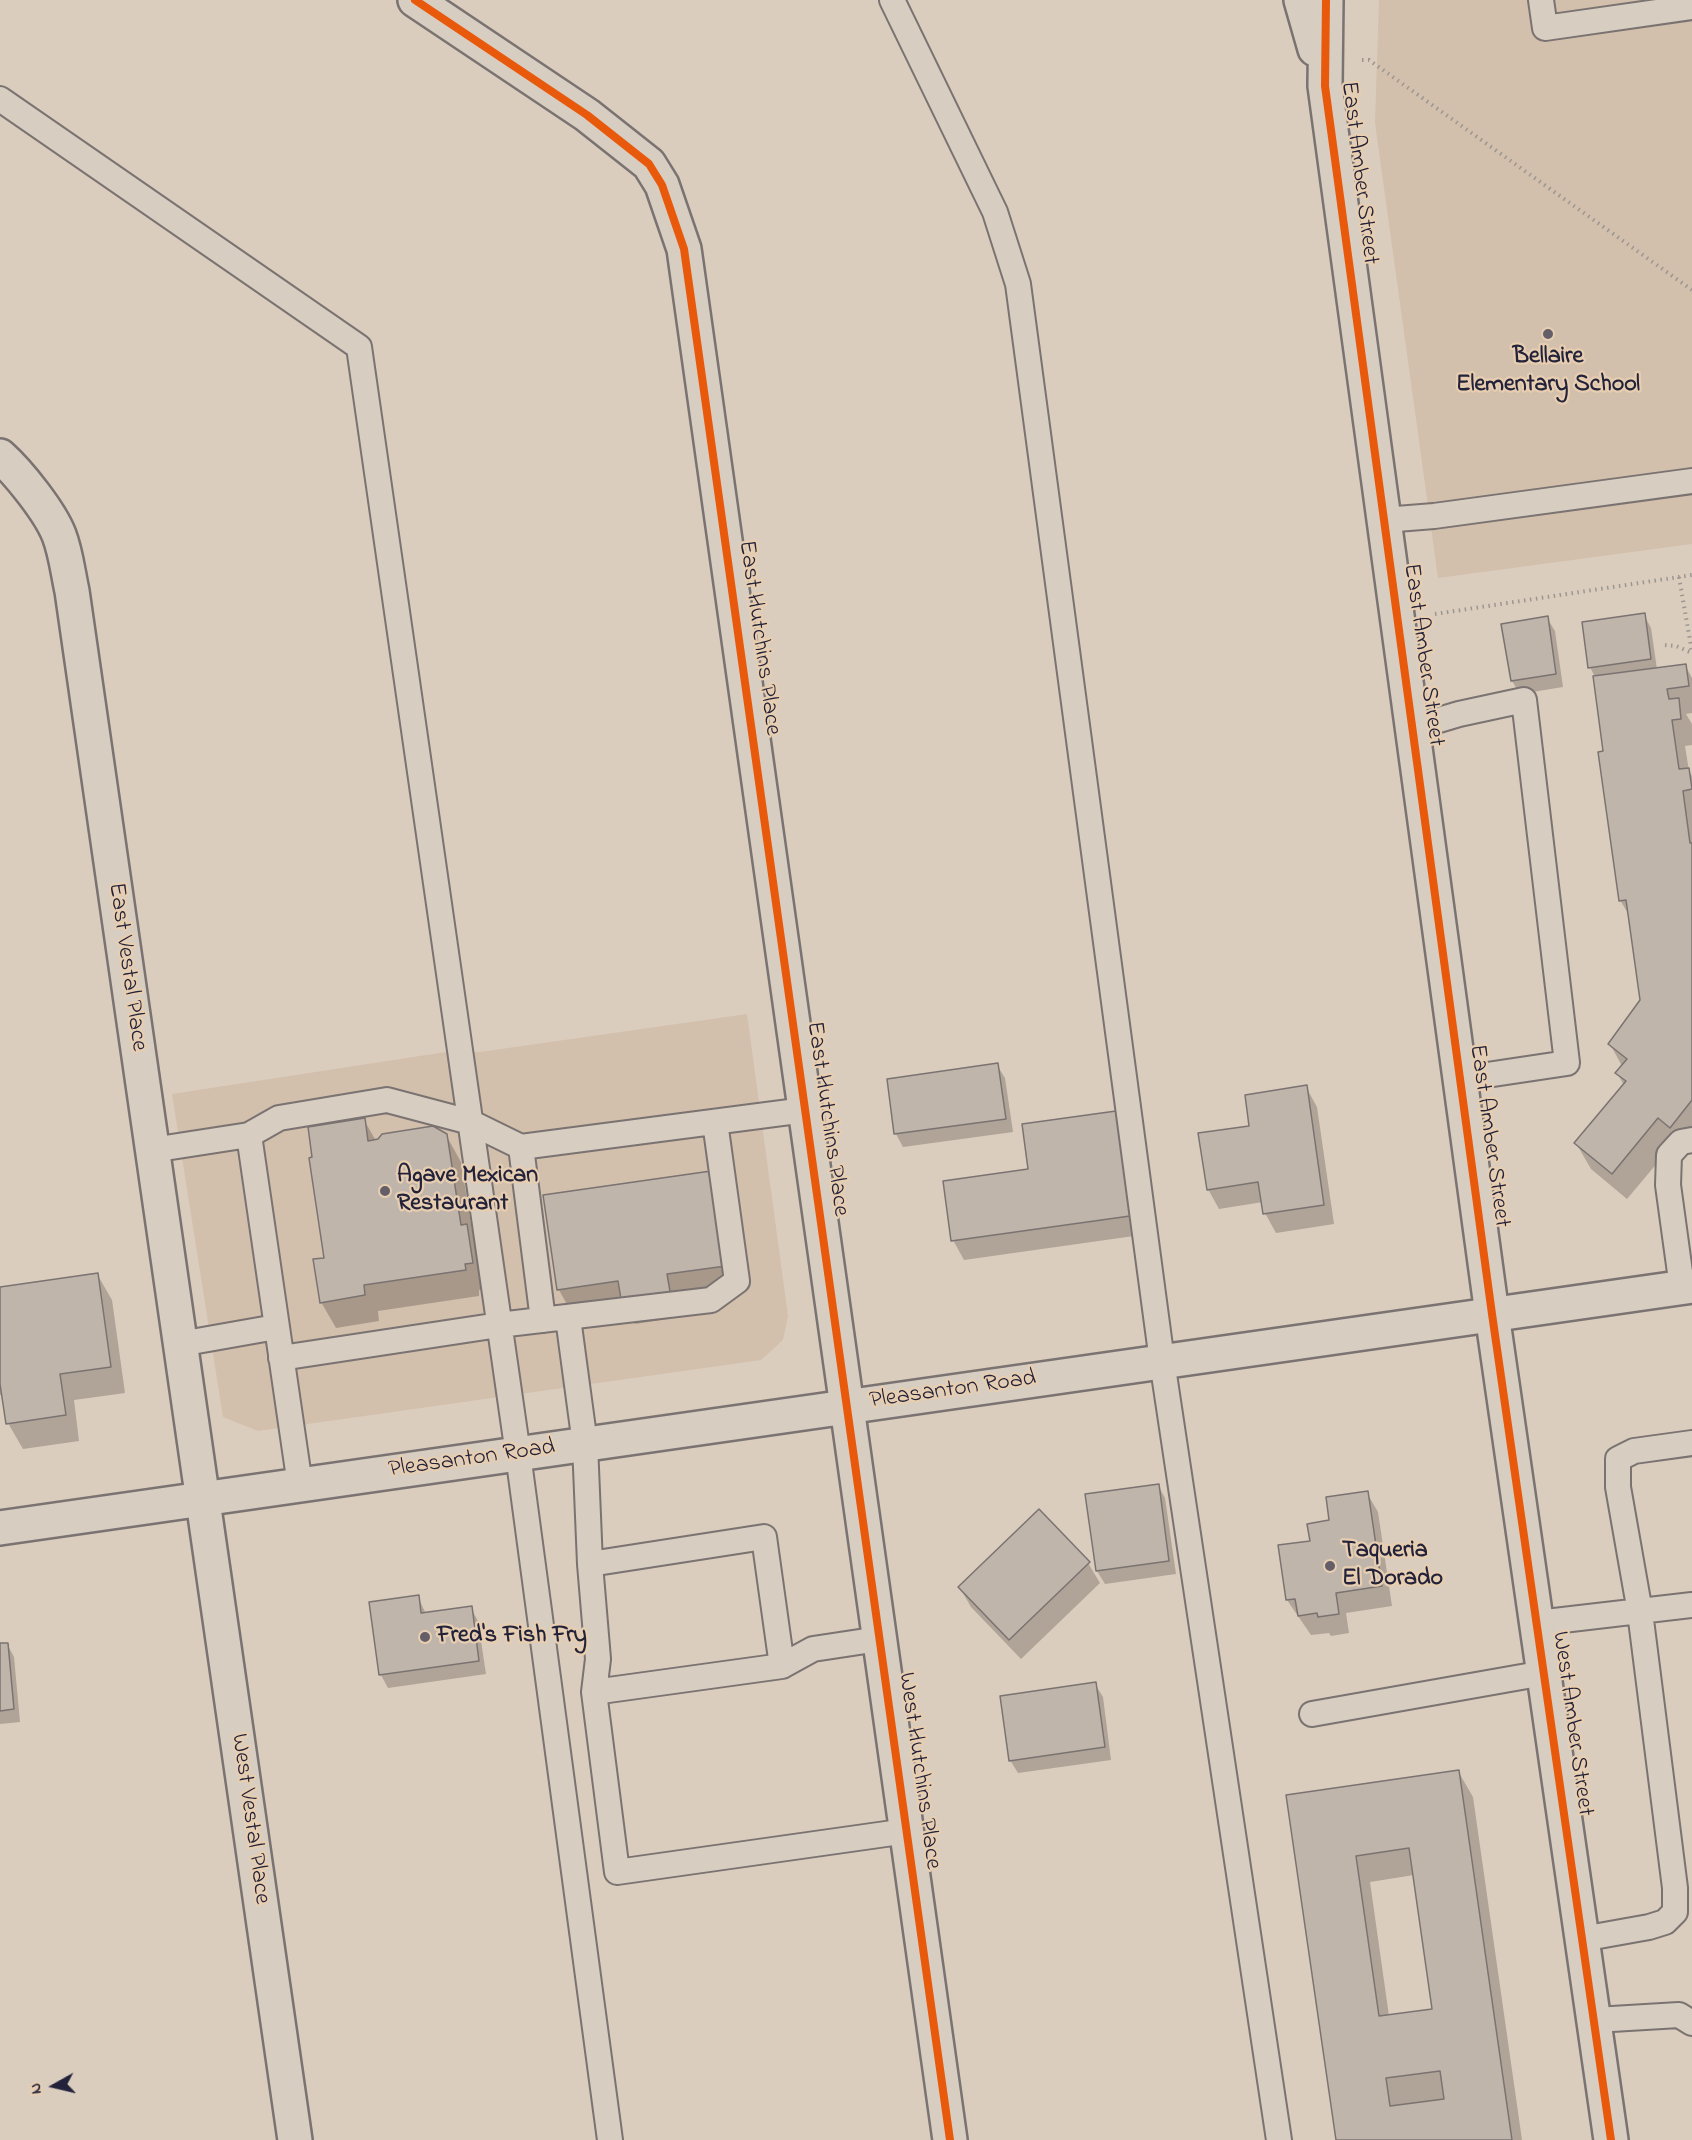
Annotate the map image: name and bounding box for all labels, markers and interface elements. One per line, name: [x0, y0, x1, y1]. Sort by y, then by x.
street label: East Amber Street: [1332, 80, 1384, 266]
marker: Bellaire Elementary School: [1541, 327, 1555, 341]
place label: Bellaire Elementary School: [1456, 344, 1640, 400]
street label: East Hutchins Place: [730, 539, 786, 737]
street label: East Amber Street: [1395, 562, 1449, 748]
street label: East Vestal Place: [100, 881, 152, 1053]
street label: East Hutchins Place: [798, 1020, 854, 1218]
street label: East Amber Street: [1461, 1043, 1515, 1229]
place label: Agave Mexican Restaurant: [397, 1163, 538, 1219]
marker: Agave Mexican Restaurant: [378, 1184, 392, 1198]
street label: Pleasanton Road: [868, 1365, 1038, 1417]
street label: Pleasanton Road: [387, 1434, 557, 1486]
place label: Taqueria El Dorado: [1342, 1538, 1443, 1594]
marker: Taqueria El Dorado: [1323, 1559, 1337, 1573]
place label: Fred's Fish Fry: [437, 1623, 587, 1651]
marker: Fred's Fish Fry: [418, 1630, 432, 1644]
street label: West Amber Street: [1544, 1630, 1598, 1818]
street label: West Hutchins Place: [890, 1671, 946, 1871]
street label: West Vestal Place: [223, 1732, 275, 1906]
north arrow: [24, 2056, 84, 2116]
text: N: [24, 2081, 49, 2096]

